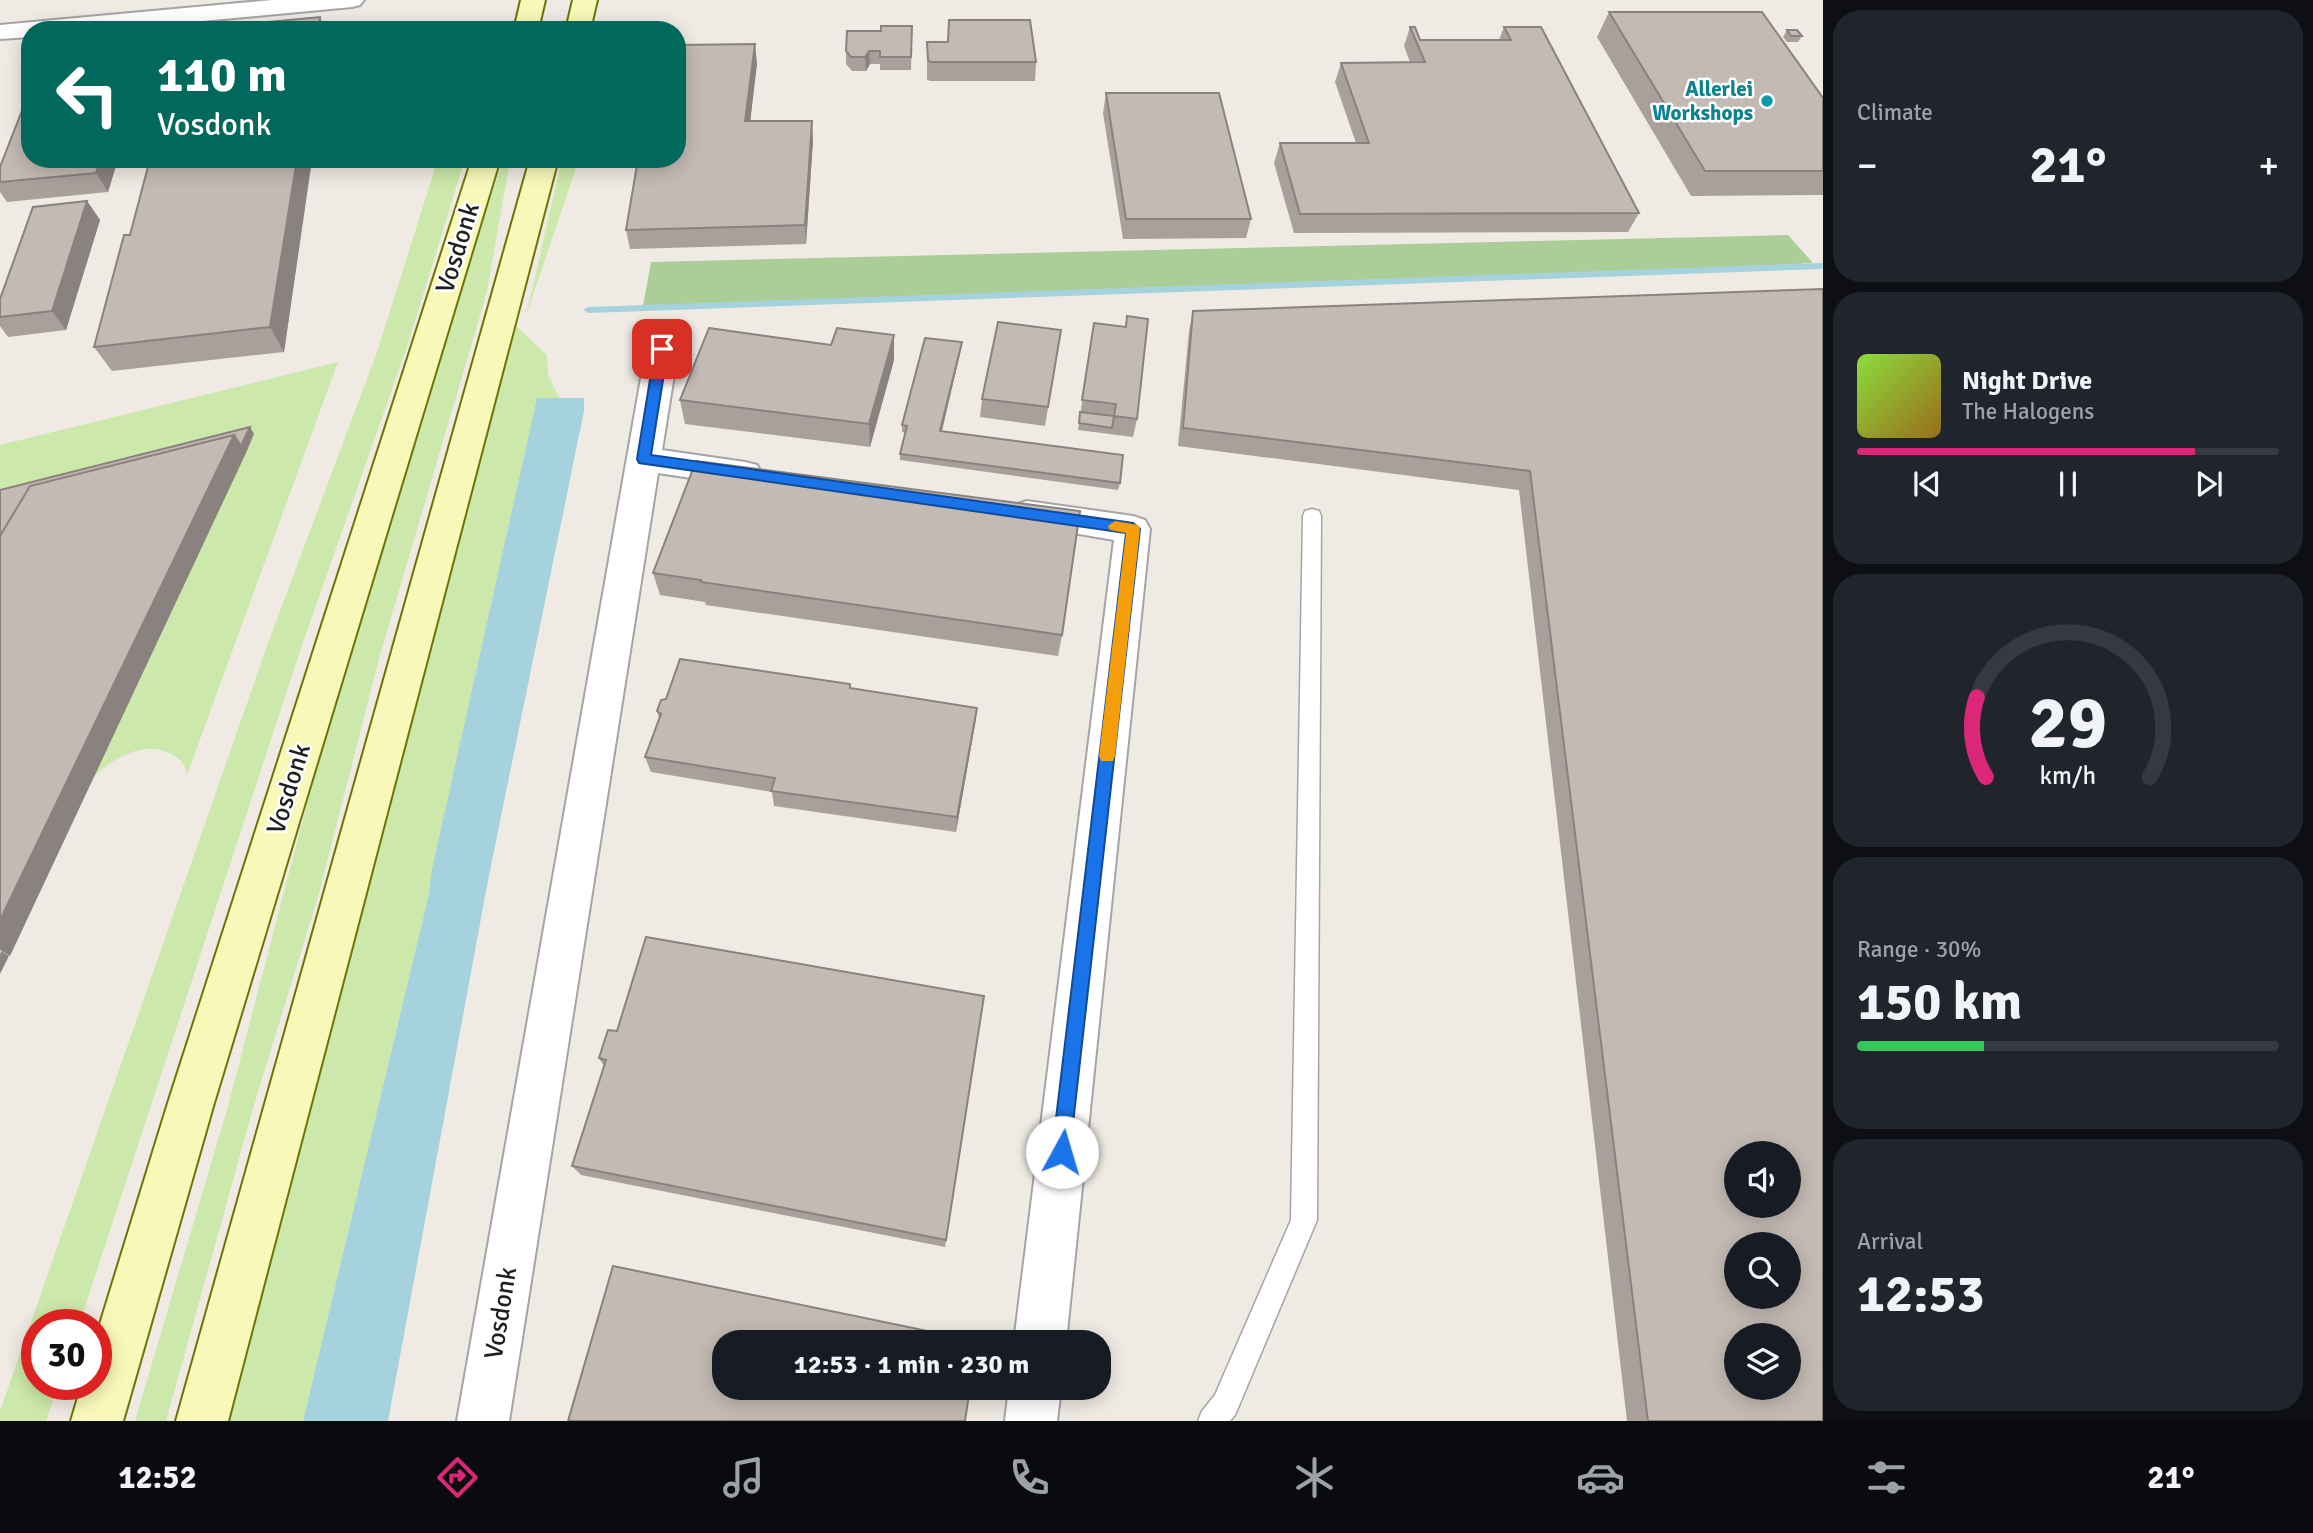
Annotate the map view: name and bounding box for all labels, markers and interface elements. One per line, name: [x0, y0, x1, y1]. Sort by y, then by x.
text: 110 m: [157, 45, 287, 105]
icon: left: [42, 49, 133, 140]
place label: Allerlei Workshops: [1652, 76, 1753, 126]
marker: Allerlei Workshops: [1759, 93, 1775, 109]
text: Climate: [1857, 98, 1933, 127]
text: Vosdonk: [157, 105, 272, 144]
text: 21°: [2030, 133, 2106, 197]
text: −: [1857, 142, 1878, 189]
text: +: [2258, 142, 2279, 189]
street label: Vosdonk: [429, 199, 487, 297]
pin: [632, 319, 692, 379]
icon: arrive: [643, 330, 681, 368]
text: Night Drive: [1962, 365, 2092, 397]
text: The Halogens: [1962, 397, 2094, 426]
icon: previous: [1908, 465, 1946, 503]
icon: pause: [2049, 465, 2087, 503]
icon: next: [2190, 465, 2228, 503]
text: 29: [2029, 679, 2107, 768]
street label: Vosdonk: [260, 740, 318, 838]
text: km/h: [2040, 759, 2096, 790]
text: Range · 30%: [1857, 935, 1981, 964]
text: 150 km: [1857, 970, 2022, 1034]
position arrow: [1025, 1115, 1099, 1189]
map controls: [1724, 1141, 1801, 1400]
button: sound: [1724, 1141, 1801, 1218]
text: Arrival: [1857, 1227, 1923, 1256]
button: search: [1724, 1232, 1801, 1309]
text: 12:53: [1857, 1262, 1985, 1326]
street label: Vosdonk: [478, 1265, 524, 1361]
speed limit sign: 30: [21, 1309, 112, 1400]
button: layers: [1724, 1323, 1801, 1400]
text: 12:53 · 1 min · 230 m: [794, 1349, 1029, 1381]
icon: directions: [433, 1453, 482, 1502]
icon: music: [719, 1453, 768, 1502]
icon: phone: [1005, 1453, 1054, 1502]
icon: climate: [1290, 1453, 1339, 1502]
icon: car: [1576, 1453, 1625, 1502]
icon: filters: [1862, 1453, 1911, 1502]
text: 12:52: [118, 1458, 197, 1497]
text: 21°: [2147, 1458, 2195, 1497]

